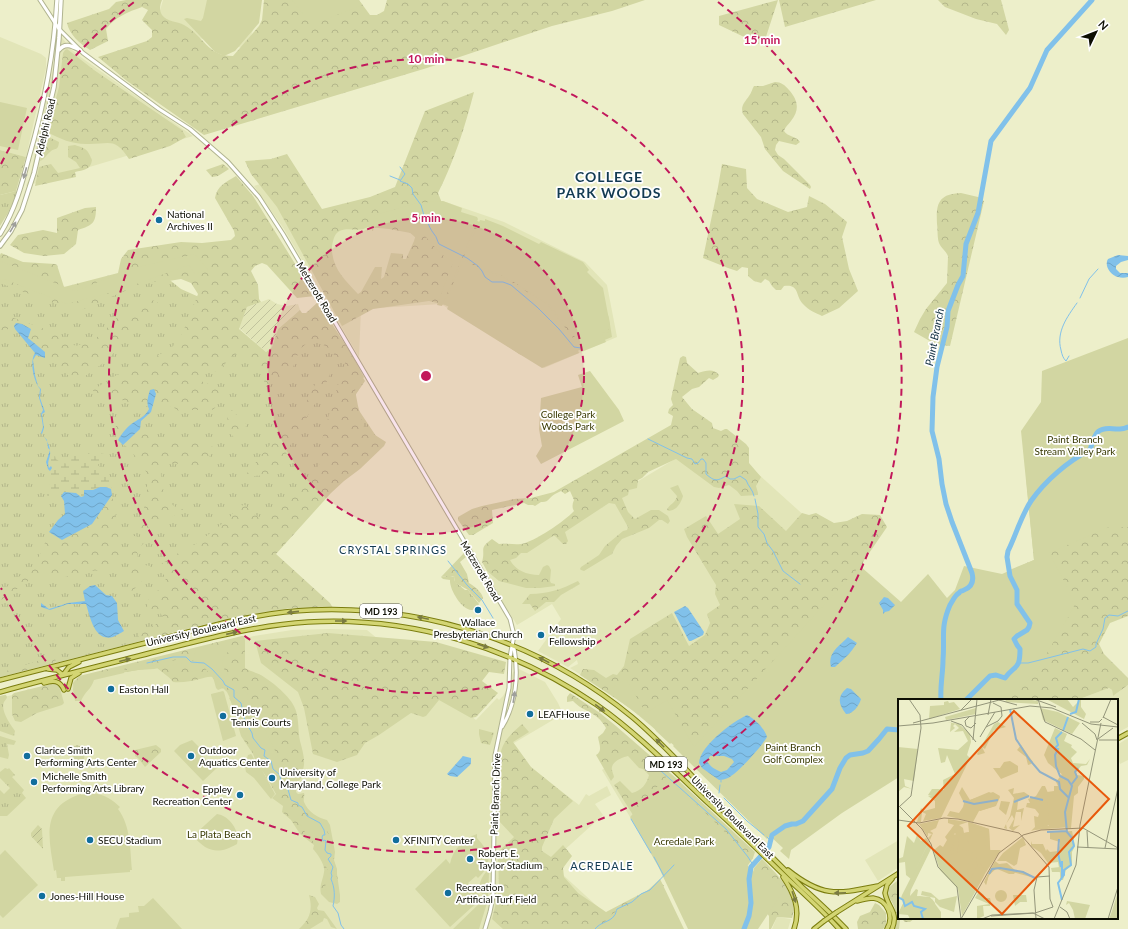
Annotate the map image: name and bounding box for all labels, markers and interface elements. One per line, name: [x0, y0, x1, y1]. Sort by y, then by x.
north arrow: [1076, 12, 1116, 52]
text: N: [1096, 17, 1111, 32]
text: 15 min: [744, 32, 781, 47]
text: 10 min: [408, 51, 445, 66]
street label: Adelphi Road: [33, 97, 57, 157]
one-way arrow: [22, 167, 28, 179]
district label: COLLEGE PARK WOODS: [556, 168, 662, 201]
place label: National Archives II: [167, 208, 213, 232]
text: 5 min: [411, 210, 441, 225]
marker: National Archives II: [154, 215, 164, 225]
one-way arrow: [10, 221, 17, 233]
street label: Metzerott Road: [294, 260, 340, 324]
water label: Paint Branch: [922, 307, 946, 367]
centre of rings: [419, 369, 433, 383]
park label: College Park Woods Park: [541, 408, 596, 432]
park label: Paint Branch Stream Valley Park: [1035, 433, 1116, 457]
street label: Metzerott Road: [458, 539, 504, 603]
district label: CRYSTAL SPRINGS: [339, 543, 447, 556]
road number: MD 193: [360, 604, 402, 618]
marker: Wallace Presbyterian Church: [473, 605, 483, 615]
one-way arrow: [287, 608, 299, 615]
street label: University Boulevard East: [145, 611, 257, 648]
one-way arrow: [416, 614, 429, 620]
place label: Wallace Presbyterian Church: [433, 616, 523, 640]
one-way arrow: [335, 618, 348, 624]
place label: Maranatha Fellowship: [549, 623, 596, 647]
one-way arrow: [226, 630, 238, 636]
marker: Maranatha Fellowship: [536, 630, 546, 640]
one-way arrow: [477, 644, 489, 650]
one-way arrow: [539, 656, 550, 663]
one-way arrow: [120, 657, 132, 663]
place label: Easton Hall: [119, 683, 169, 695]
marker: Easton Hall: [106, 684, 116, 694]
one-way arrow: [511, 690, 517, 703]
inset map: [898, 699, 1118, 919]
place label: Eppley Tennis Courts: [231, 704, 291, 728]
one-way arrow: [595, 704, 606, 712]
place label: LEAFHouse: [538, 708, 590, 720]
marker: LEAFHouse: [525, 709, 535, 719]
marker: Eppley Tennis Courts: [218, 711, 228, 721]
one-way arrow: [655, 738, 665, 748]
park label: Paint Branch Golf Complex: [763, 741, 823, 765]
place label: Clarice Smith Performing Arts Center: [35, 744, 137, 768]
place label: Outdoor Aquatics Center: [199, 744, 270, 768]
marker: Clarice Smith Performing Arts Center: [22, 751, 32, 761]
marker: Outdoor Aquatics Center: [186, 751, 196, 761]
street label: Paint Branch Drive: [488, 753, 502, 835]
road number: MD 193: [645, 757, 687, 771]
place label: University of Maryland, College Park: [280, 766, 382, 790]
place label: Michelle Smith Performing Arts Library: [42, 770, 145, 794]
marker: University of Maryland, College Park: [267, 773, 277, 783]
street label: University Boulevard East: [689, 773, 777, 861]
marker: Michelle Smith Performing Arts Library: [29, 777, 39, 787]
place label: Eppley Recreation Center: [153, 783, 233, 807]
marker: Eppley Recreation Center: [235, 790, 245, 800]
park label: La Plata Beach: [187, 828, 251, 840]
place label: SECU Stadium: [98, 834, 161, 846]
place label: XFINITY Center: [404, 834, 474, 846]
marker: SECU Stadium: [85, 835, 95, 845]
marker: XFINITY Center: [391, 835, 401, 845]
park label: Acredale Park: [654, 835, 715, 847]
place label: Robert E. Taylor Stadium: [478, 847, 542, 871]
marker: Robert E. Taylor Stadium: [465, 854, 475, 864]
district label: ACREDALE: [570, 859, 634, 872]
place label: Recreation Artificial Turf Field: [456, 881, 536, 905]
marker: Recreation Artificial Turf Field: [443, 888, 453, 898]
place label: Jones-Hill House: [50, 890, 124, 902]
one-way arrow: [833, 890, 846, 896]
marker: Jones-Hill House: [37, 891, 47, 901]
one-way arrow: [791, 892, 797, 904]

